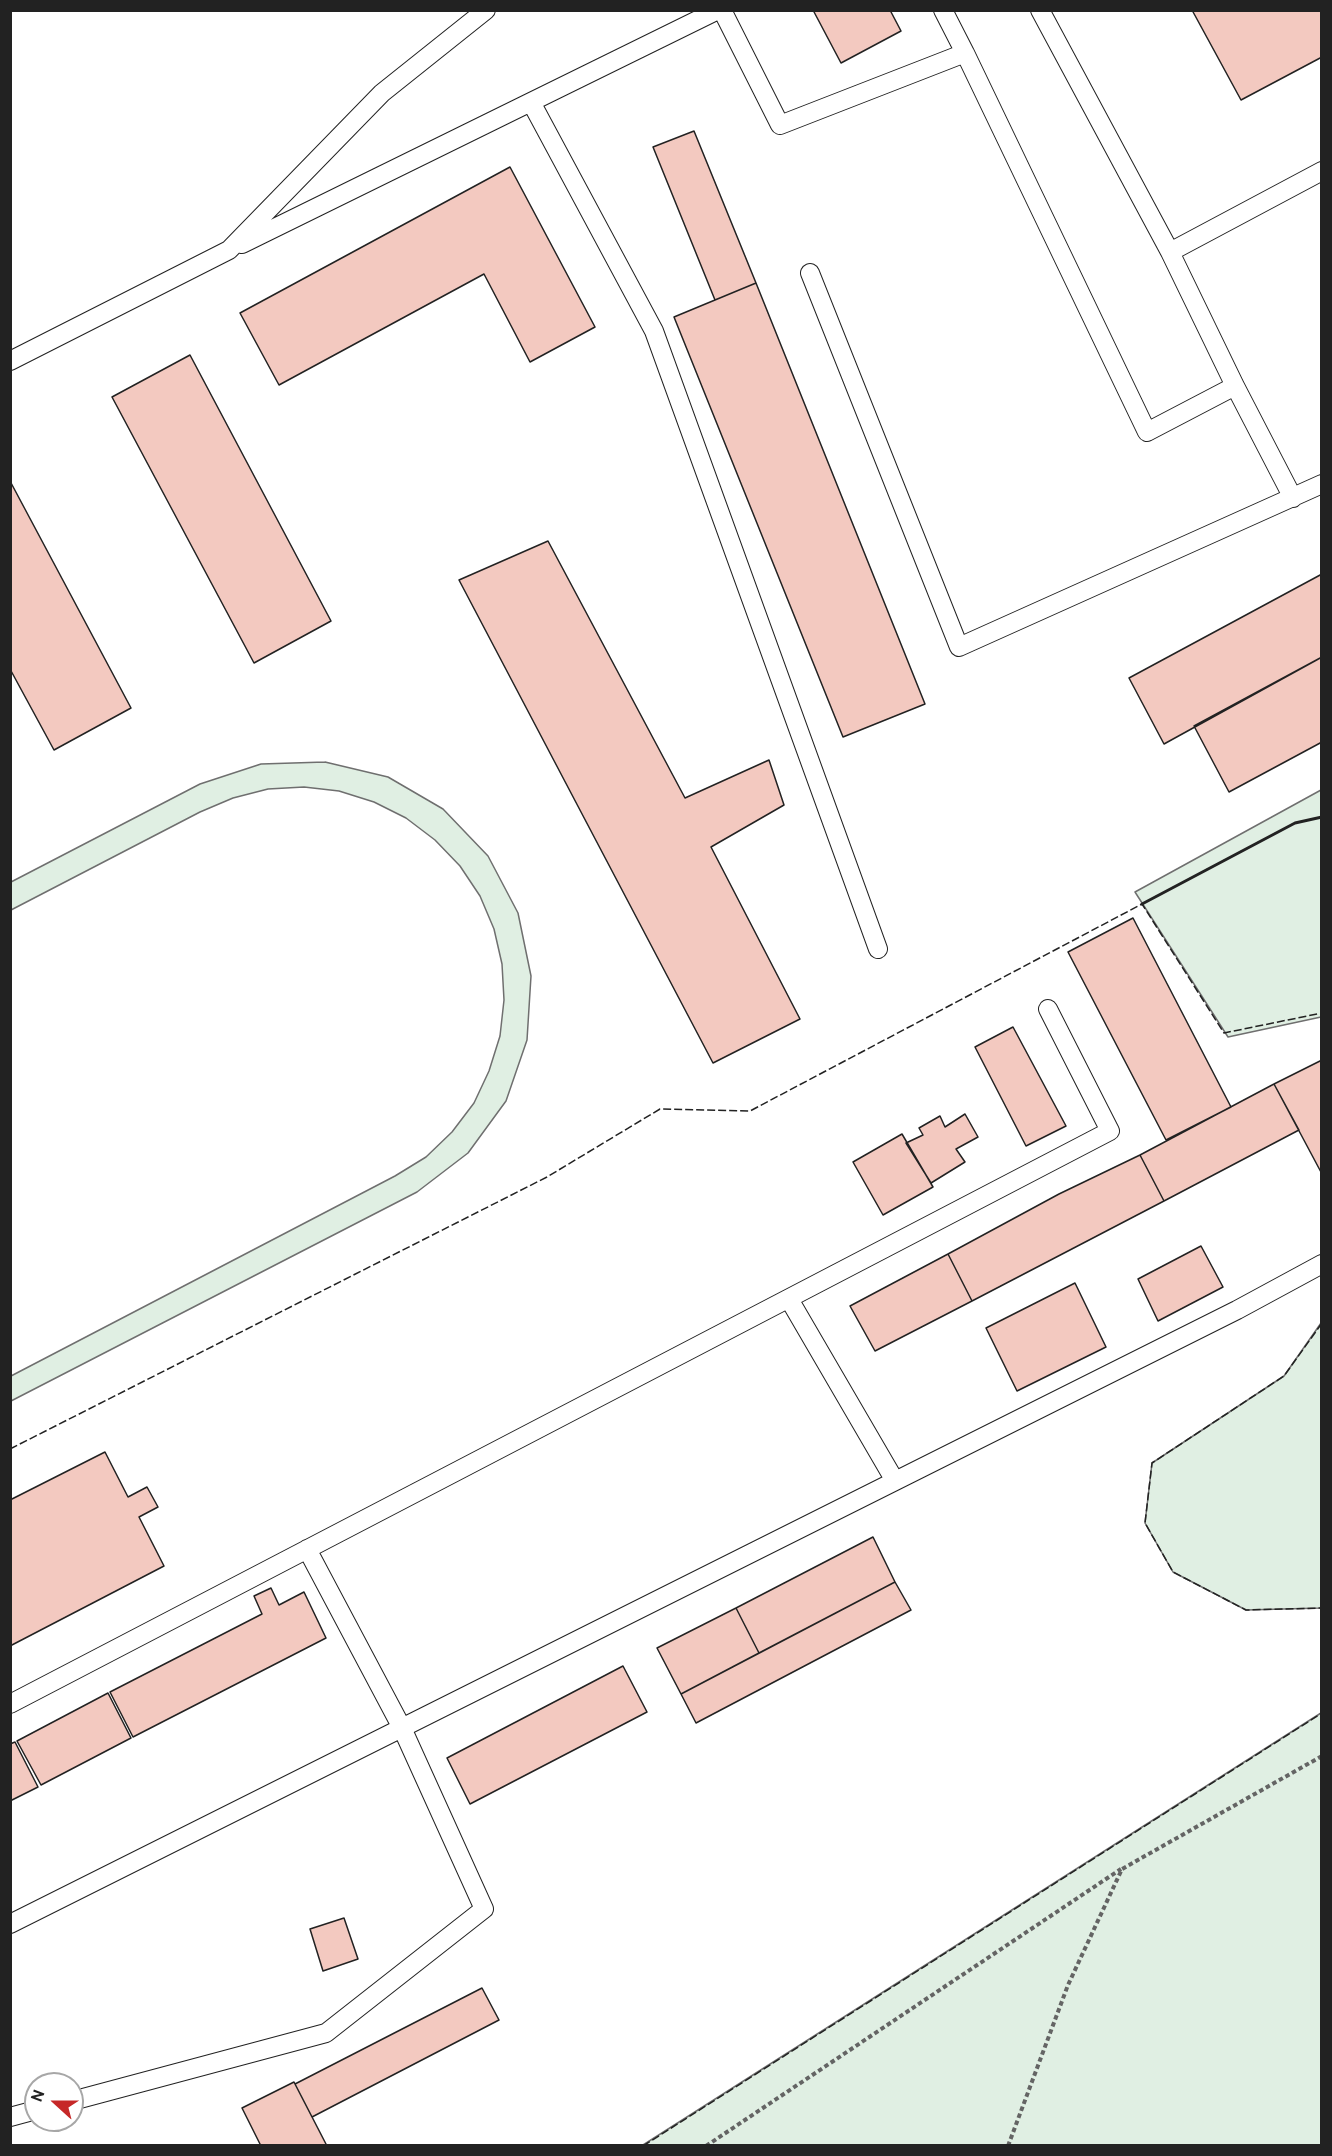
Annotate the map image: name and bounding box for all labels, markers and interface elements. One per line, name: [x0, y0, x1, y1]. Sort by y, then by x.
north arrow: [24, 2072, 84, 2132]
text: N: [28, 2087, 50, 2105]

